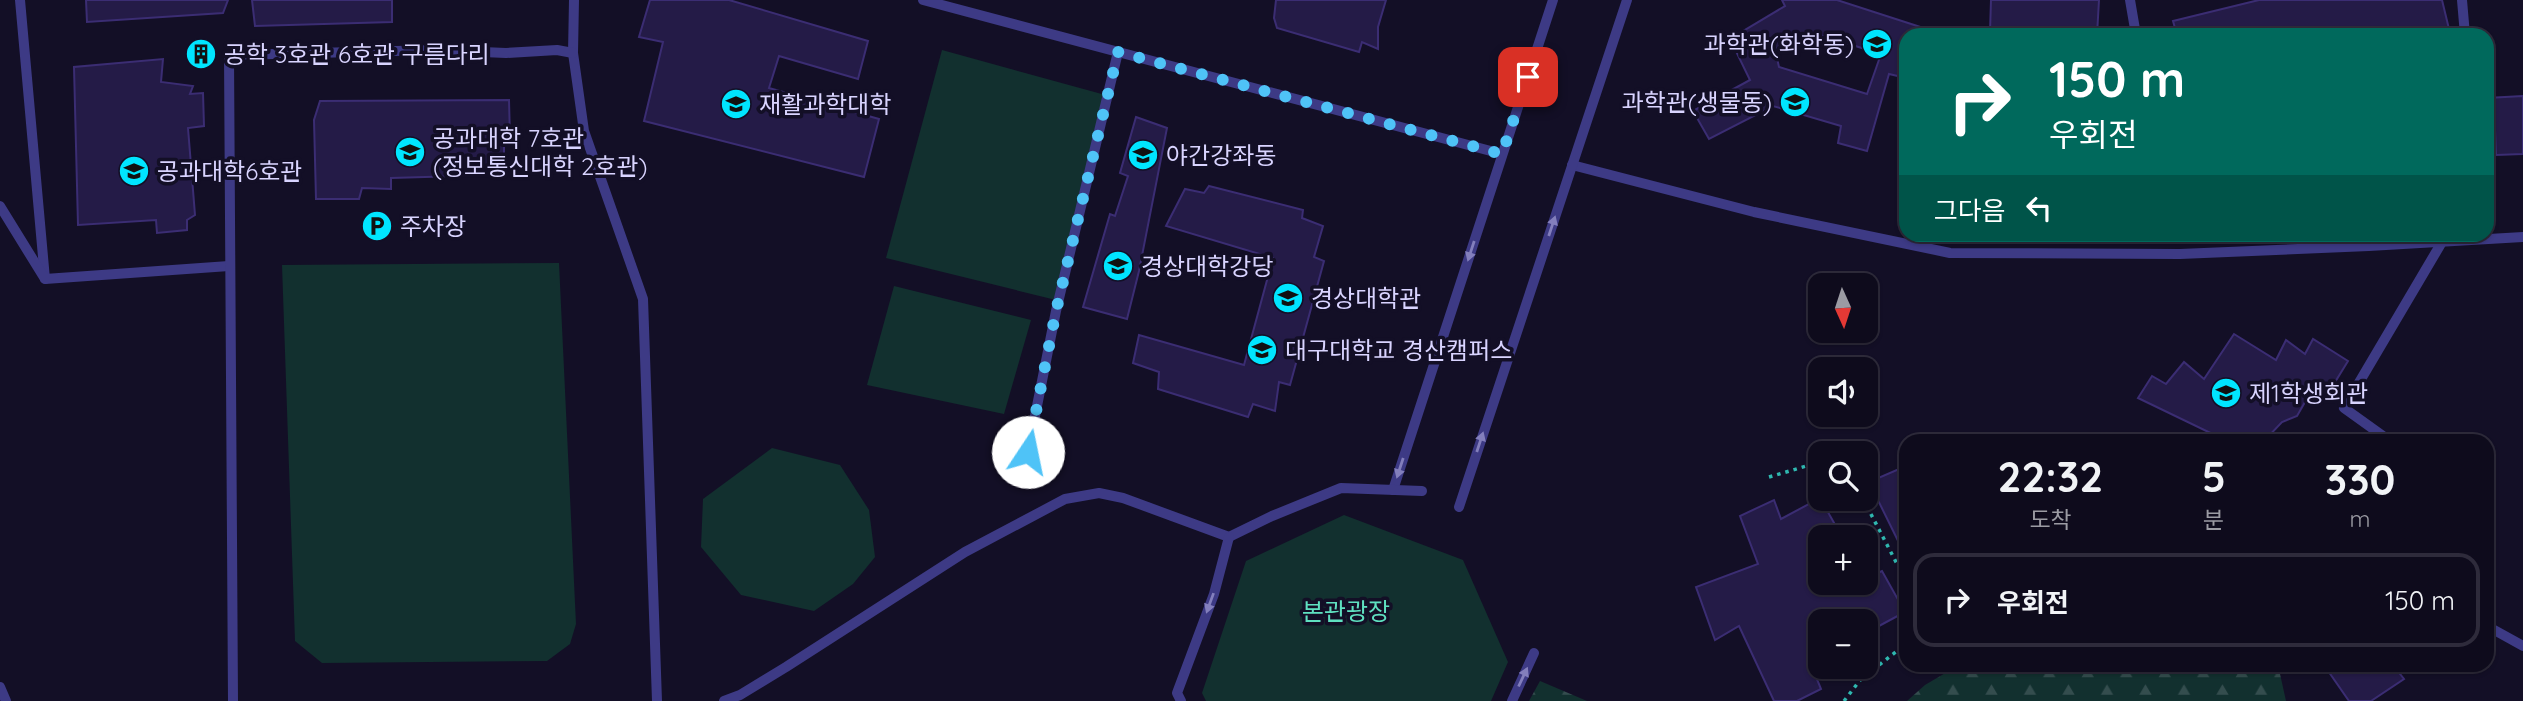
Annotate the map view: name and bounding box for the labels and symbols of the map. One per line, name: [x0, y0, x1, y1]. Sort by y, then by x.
school or university icon: 과학관(화학동): [1860, 27, 1894, 61]
place label: 과학관(화학동): [1704, 29, 1854, 59]
building icon: 공학 3호관 6호관 구름다리: [184, 37, 218, 71]
place label: 공학 3호관 6호관 구름다리: [224, 39, 490, 69]
pin: [1498, 47, 1558, 107]
school or university icon: 과학관(생물동): [1778, 85, 1812, 119]
school or university icon: 재활과학대학: [719, 87, 753, 121]
place label: 과학관(생물동): [1622, 87, 1772, 117]
place label: 재활과학대학: [759, 89, 891, 119]
place label: 공과대학 7호관 (정보통신대학 2호관): [433, 123, 647, 181]
school or university icon: 공과대학 7호관 (정보통신대학 2호관): [393, 135, 427, 169]
school or university icon: 야간강좌동: [1126, 138, 1160, 172]
place label: 야간강좌동: [1166, 140, 1276, 170]
school or university icon: 공과대학6호관: [117, 154, 151, 188]
place label: 공과대학6호관: [157, 156, 302, 186]
parking icon: 주차장: [360, 209, 394, 243]
place label: 주차장: [400, 211, 466, 241]
one-way arrow: [1547, 215, 1558, 236]
one-way arrow: [1465, 241, 1476, 262]
school or university icon: 경상대학강당: [1101, 249, 1135, 283]
place label: 경상대학강당: [1141, 251, 1273, 281]
north arrow: [1808, 273, 1878, 343]
school or university icon: 경상대학관: [1271, 281, 1305, 315]
place label: 경상대학관: [1311, 283, 1421, 313]
school or university icon: 대구대학교 경산캠퍼스: [1245, 333, 1279, 367]
place label: 대구대학교 경산캠퍼스: [1285, 335, 1512, 365]
school or university icon: 제1학생회관: [2209, 376, 2243, 410]
place label: 제1학생회관: [2249, 378, 2368, 408]
position arrow: [991, 415, 1065, 489]
one-way arrow: [1475, 431, 1486, 452]
one-way arrow: [1395, 457, 1405, 478]
one-way arrow: [1204, 592, 1215, 613]
park label: 본관광장: [1302, 596, 1390, 626]
one-way arrow: [1517, 667, 1529, 687]

